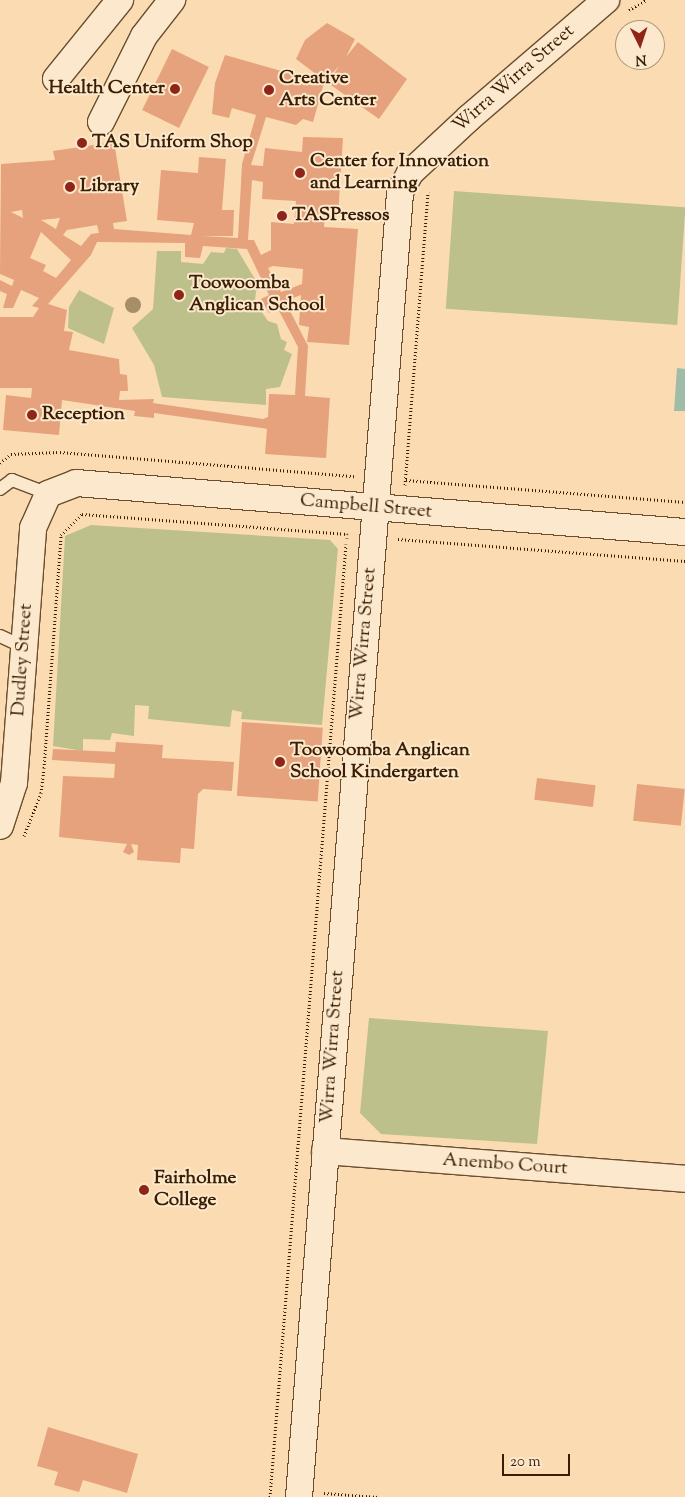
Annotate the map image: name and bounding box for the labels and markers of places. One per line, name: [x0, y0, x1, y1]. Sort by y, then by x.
place label: Creative Arts Center: [279, 68, 376, 112]
place label: Health Center: [48, 78, 165, 100]
marker: Health Center: [169, 83, 181, 95]
marker: Creative Arts Center: [263, 84, 275, 96]
place label: TAS Uniform Shop: [92, 132, 253, 154]
marker: TAS Uniform Shop: [76, 137, 88, 149]
place label: Center for Innovation and Learning: [310, 151, 489, 195]
marker: Center for Innovation and Learning: [294, 167, 306, 179]
place label: Library: [80, 176, 139, 198]
marker: Library: [64, 181, 76, 193]
place label: TASPressos: [292, 205, 389, 227]
marker: TASPressos: [276, 210, 288, 222]
place label: Toowoomba Anglican School: [189, 273, 325, 317]
marker: Toowoomba Anglican School: [173, 289, 185, 301]
place label: Reception: [42, 404, 125, 426]
marker: Reception: [26, 409, 38, 421]
place label: Toowoomba Anglican School Kindergarten: [290, 740, 470, 784]
marker: Toowoomba Anglican School Kindergarten: [274, 756, 286, 768]
place label: Fairholme College: [154, 1168, 236, 1212]
marker: Fairholme College: [138, 1184, 150, 1196]

